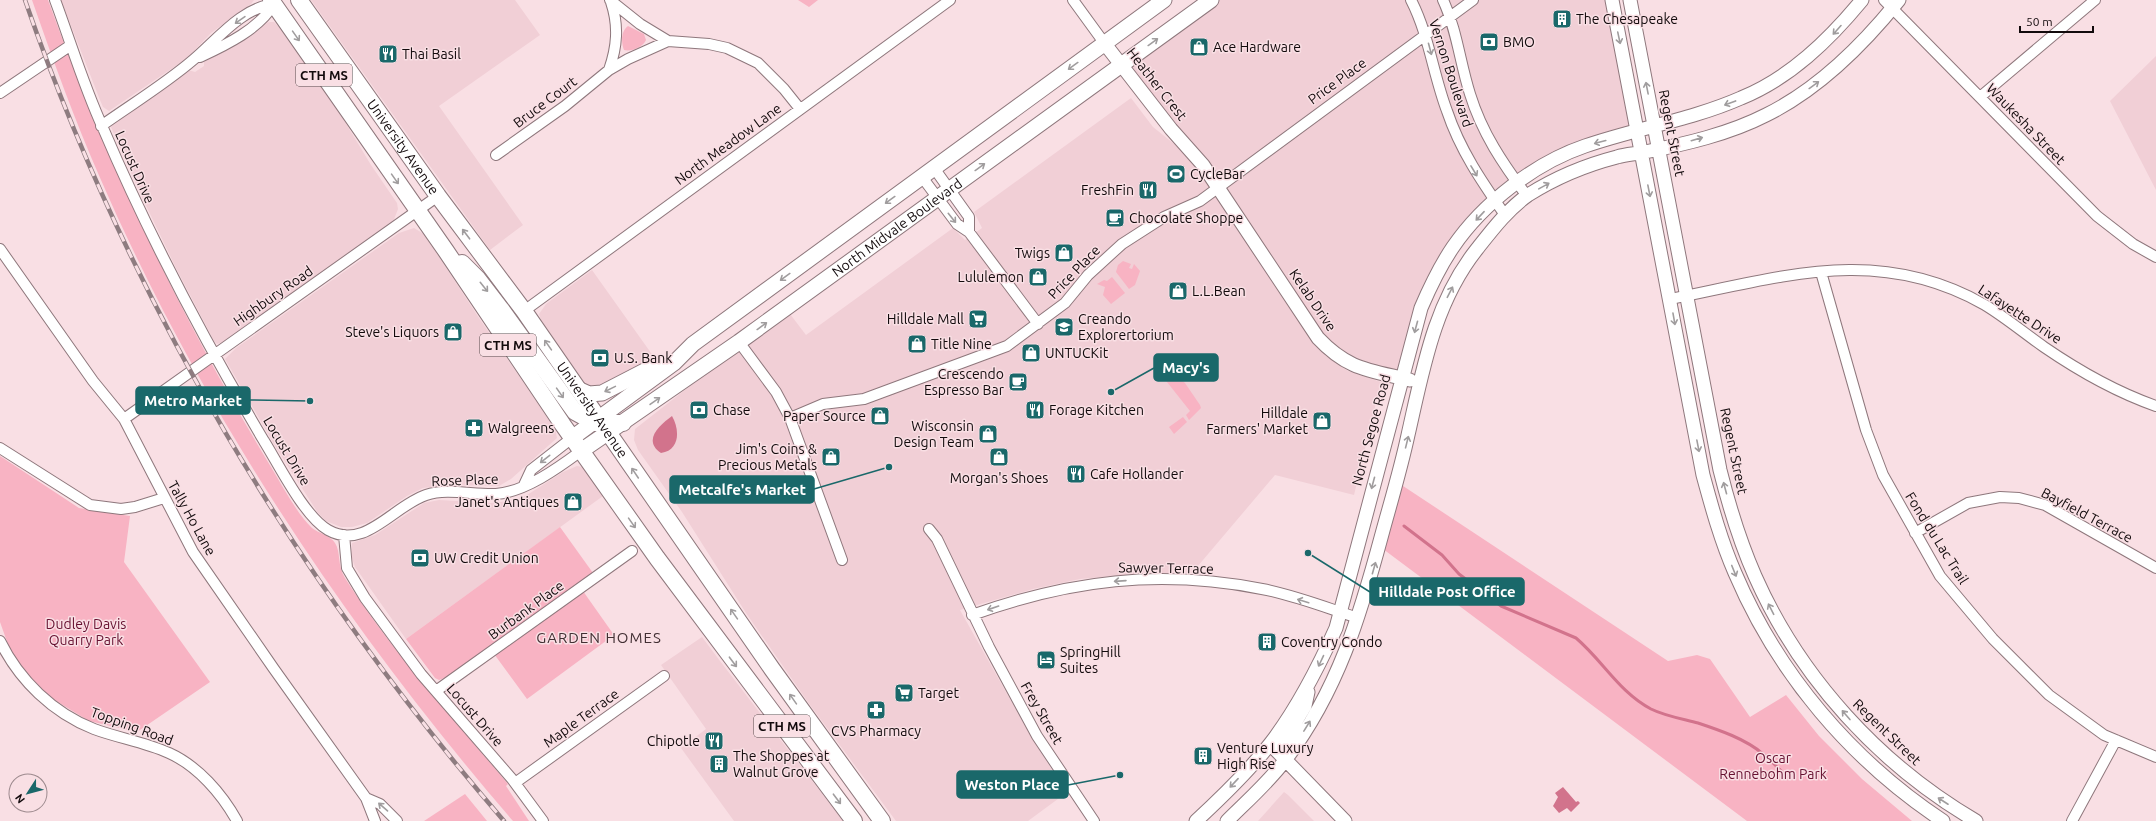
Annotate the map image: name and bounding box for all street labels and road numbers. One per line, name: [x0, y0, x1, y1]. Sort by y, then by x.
street label: Vernon Boulevard: [1426, 17, 1476, 129]
street label: Heather Crest: [1124, 45, 1191, 124]
street label: Price Place: [1305, 55, 1369, 107]
road number: CTH MS: [296, 64, 352, 86]
street label: Bruce Court: [510, 73, 580, 131]
street label: Waukesha Street: [1983, 80, 2069, 168]
street label: Regent Street: [1656, 88, 1688, 178]
street label: University Avenue: [364, 96, 442, 198]
street label: North Meadow Lane: [672, 100, 784, 188]
street label: Locust Drive: [112, 128, 158, 206]
street label: North Midvale Boulevard: [829, 175, 965, 280]
street label: Price Place: [1045, 242, 1103, 302]
street label: Highbury Road: [230, 263, 316, 329]
street label: Kelab Drive: [1286, 266, 1340, 334]
street label: Lafayette Drive: [1975, 281, 2065, 347]
road number: CTH MS: [480, 334, 536, 356]
street label: University Avenue: [554, 359, 631, 461]
street label: North Segoe Road: [1348, 373, 1394, 487]
street label: Regent Street: [1717, 406, 1751, 496]
street label: Locust Drive: [260, 414, 314, 488]
street label: Rose Place: [431, 471, 499, 489]
street label: Tally Ho Lane: [165, 478, 219, 558]
street label: Bayfield Terrace: [2039, 484, 2135, 546]
street label: Fond du Lac Trail: [1902, 489, 1972, 587]
street label: Sawyer Terrace: [1118, 559, 1214, 577]
street label: Burbank Place: [485, 577, 567, 643]
street label: Frey Street: [1018, 679, 1066, 747]
street label: Locust Drive: [443, 680, 507, 750]
street label: Maple Terrace: [540, 685, 622, 751]
street label: Regent Street: [1850, 696, 1925, 769]
street label: Topping Road: [89, 704, 175, 748]
road number: CTH MS: [754, 715, 810, 737]

